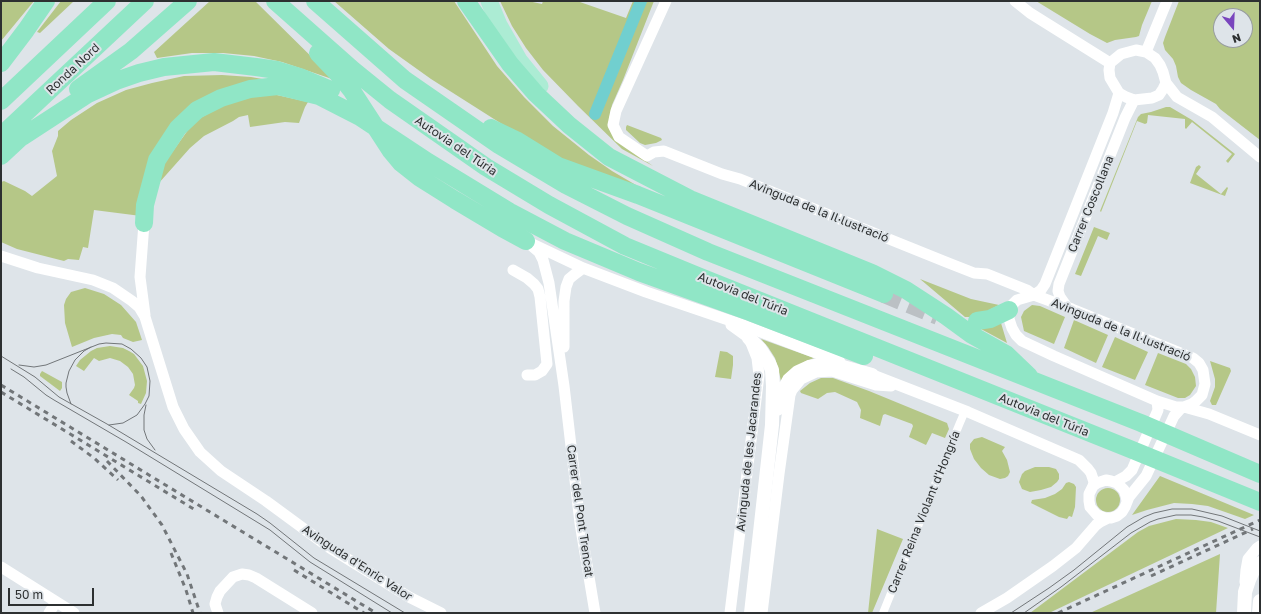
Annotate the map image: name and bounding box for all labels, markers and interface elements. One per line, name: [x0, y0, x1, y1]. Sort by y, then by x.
north arrow: [1213, 8, 1253, 48]
text: N: [1231, 31, 1243, 46]
street label: Ronda Nord: [43, 41, 103, 97]
street label: Autovia del Túria: [412, 113, 500, 179]
street label: Carrer Coscollana: [1065, 154, 1117, 254]
street label: Avinguda de la Il·lustració: [747, 176, 891, 246]
street label: Autovia del Túria: [696, 269, 790, 319]
street label: Avinguda de la Il·lustració: [1049, 295, 1193, 365]
street label: Avinguda de les Jacarandes: [733, 372, 765, 532]
street label: Autovia del Túria: [997, 390, 1091, 440]
street label: Carrer Reina Violant d'Hongría: [885, 429, 963, 595]
street label: Carrer del Pont Trencat: [564, 444, 596, 578]
street label: Avinguda d'Enric Valor: [299, 522, 415, 604]
scale bar: [10, 580, 96, 606]
text: 50 m: [15, 587, 43, 602]

